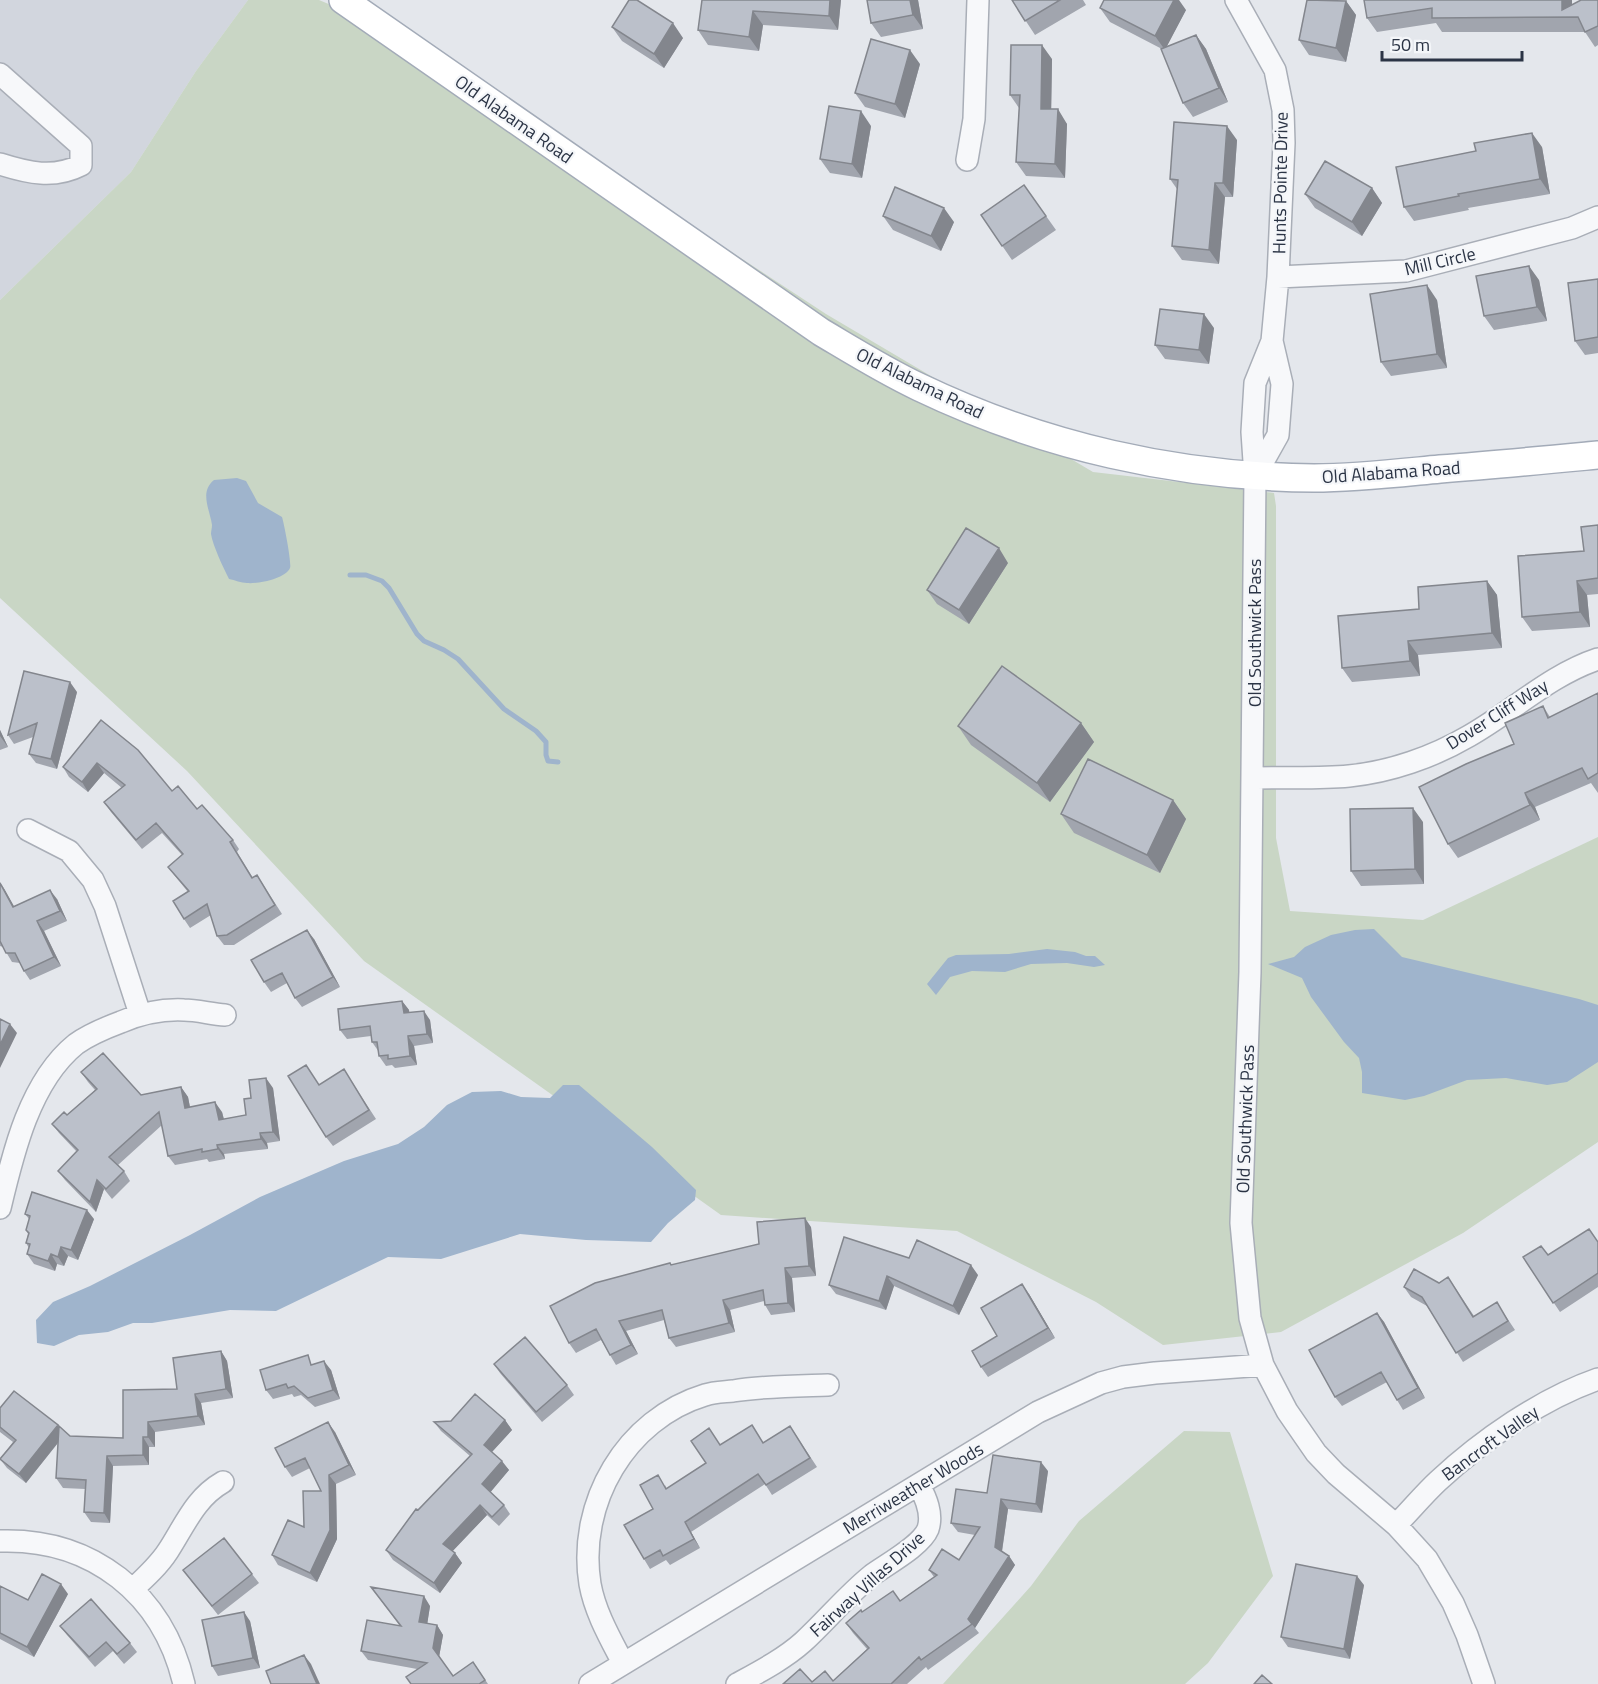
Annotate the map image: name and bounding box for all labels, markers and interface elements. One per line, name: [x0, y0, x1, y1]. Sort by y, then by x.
scale bar: [1382, 24, 1522, 62]
text: 50 m: [1391, 31, 1430, 58]
street label: Old Alabama Road: [449, 68, 579, 170]
street label: Hunts Pointe Drive: [1265, 112, 1295, 254]
street label: Mill Circle: [1402, 240, 1478, 282]
street label: Old Alabama Road: [852, 340, 988, 426]
street label: Old Alabama Road: [1321, 454, 1461, 490]
street label: Old Southwick Pass: [1241, 559, 1268, 707]
street label: Dover Cliff Way: [1441, 672, 1554, 756]
street label: Old Southwick Pass: [1229, 1044, 1261, 1194]
street label: Bancroft Valley: [1436, 1398, 1544, 1488]
street label: Merriweather Woods: [837, 1435, 989, 1541]
street label: Fairway Villas Drive: [803, 1525, 931, 1643]

